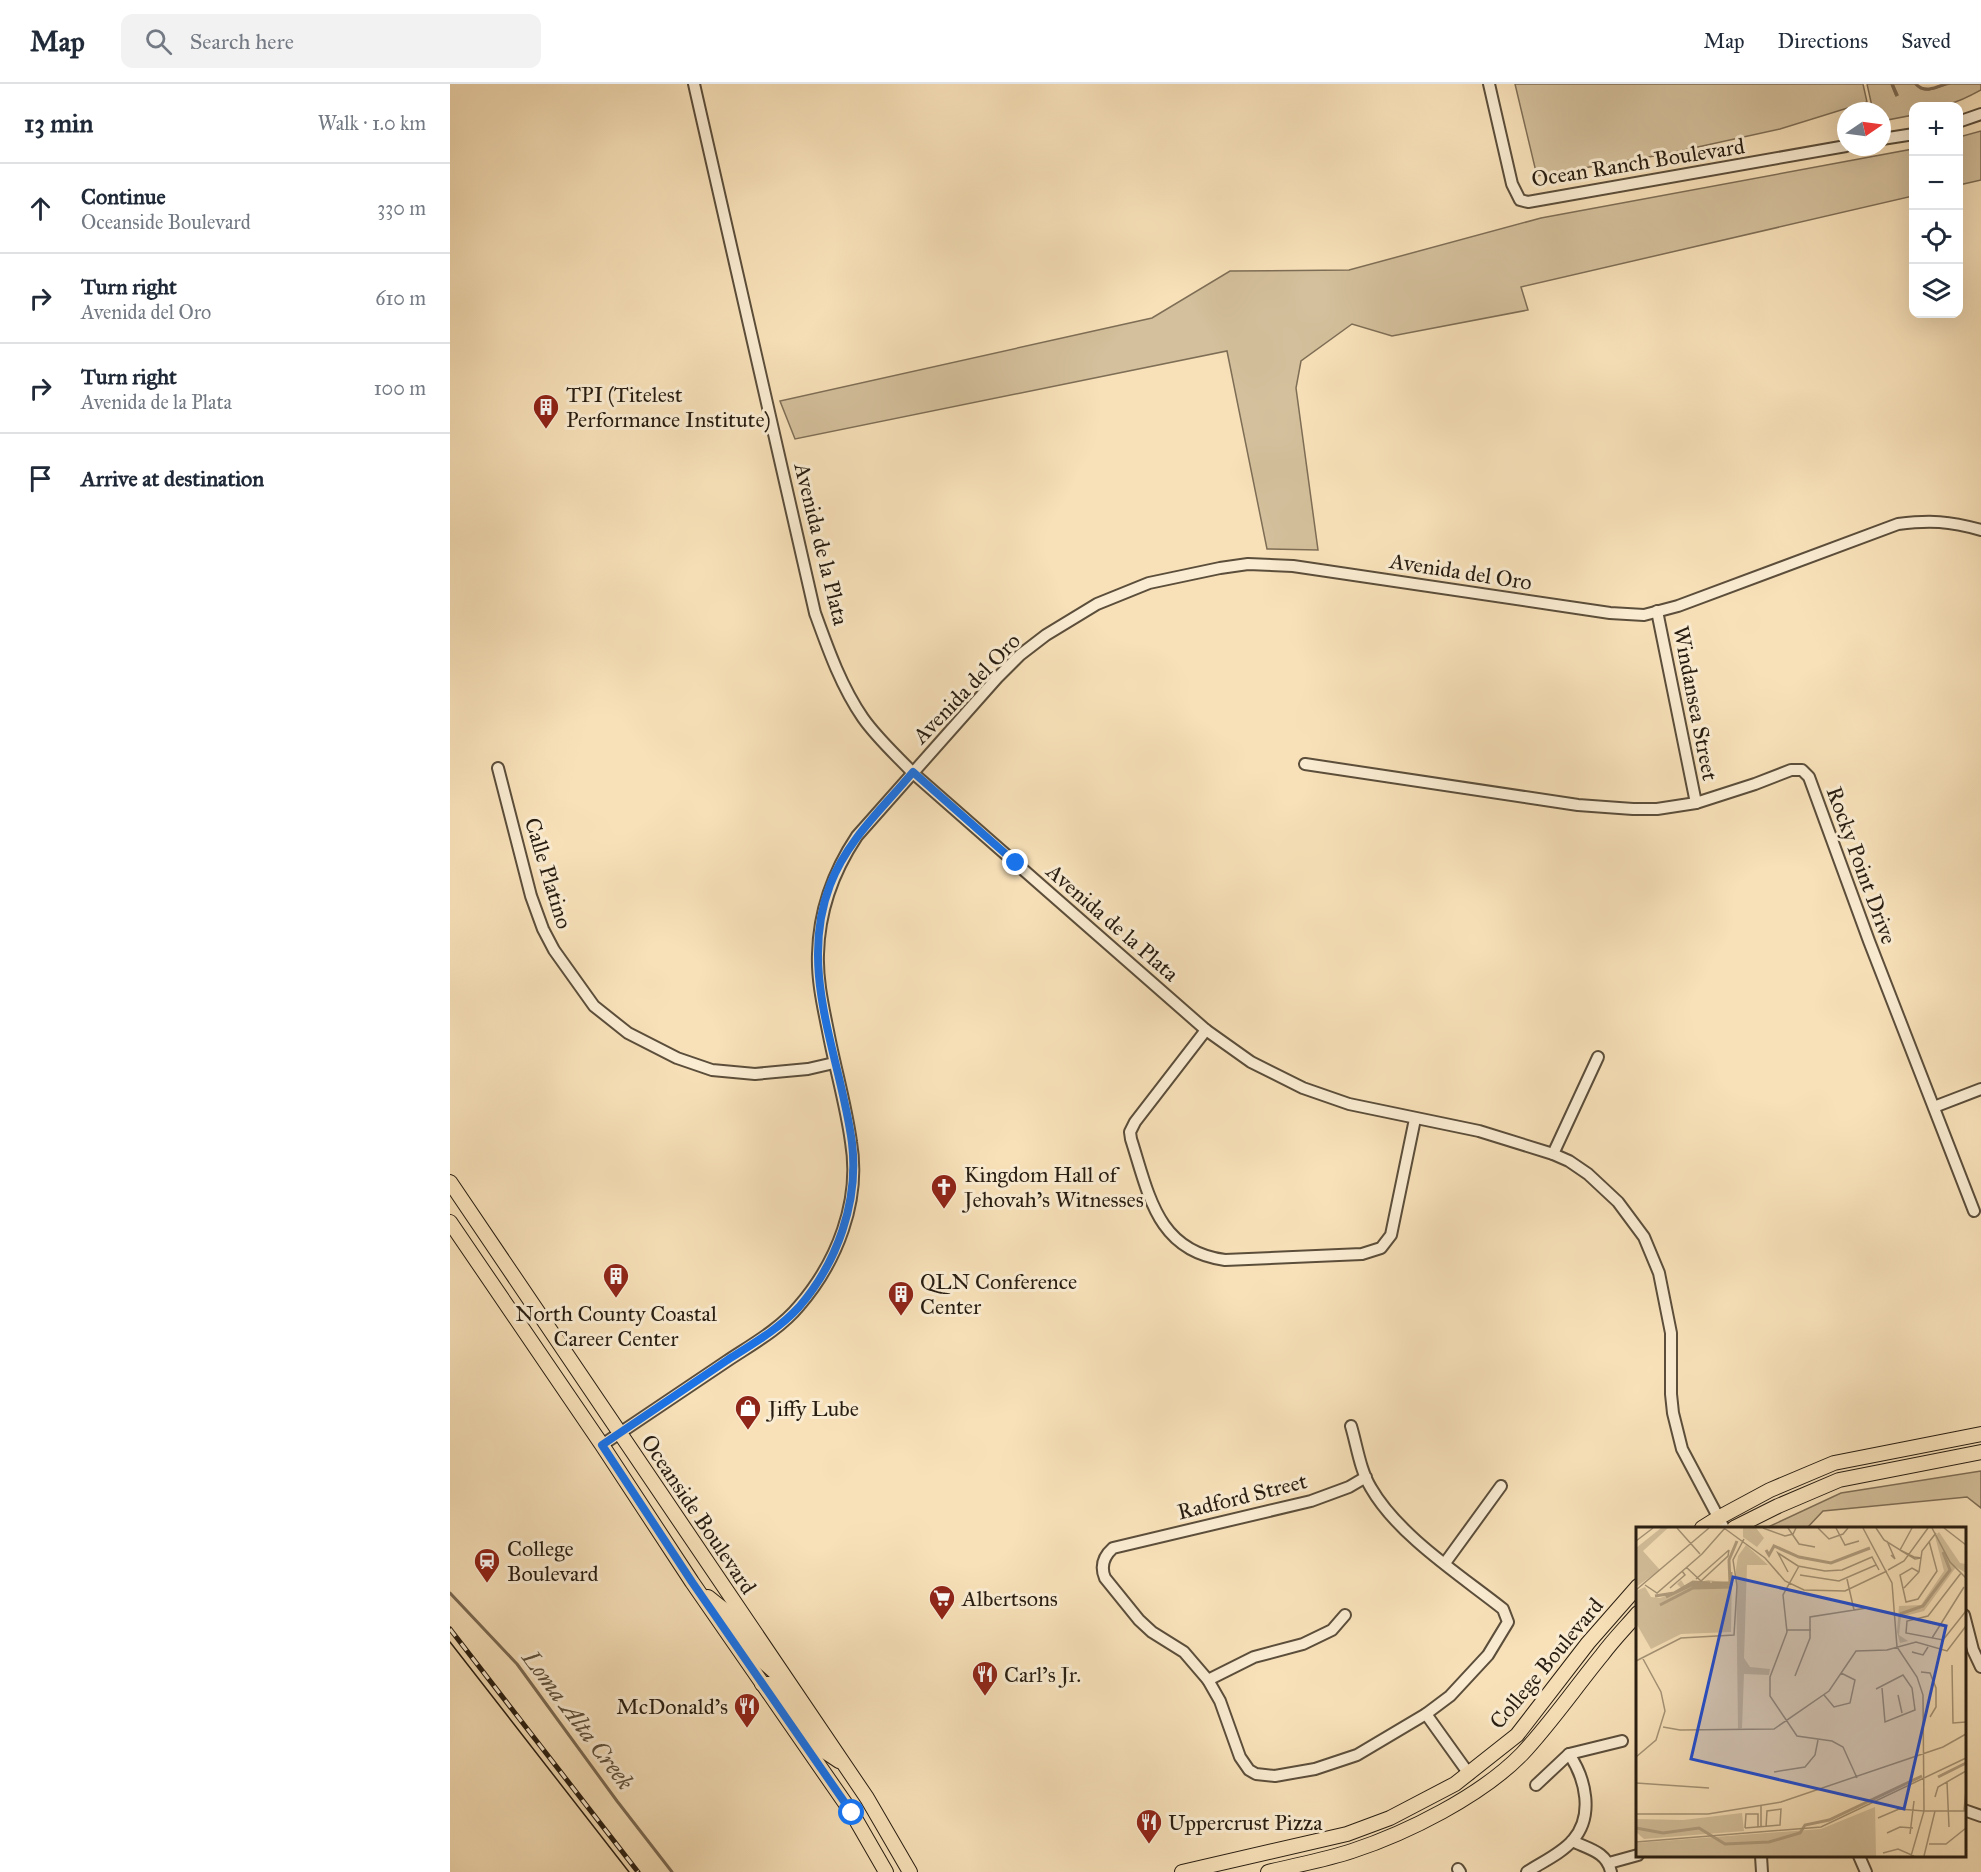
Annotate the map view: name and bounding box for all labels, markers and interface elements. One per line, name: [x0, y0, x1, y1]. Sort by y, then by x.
search box: [121, 14, 541, 68]
text: Map: [30, 24, 85, 59]
icon: search: [142, 25, 175, 58]
text: Search here: [190, 28, 294, 55]
text: Map: [1704, 28, 1745, 54]
text: Directions: [1778, 28, 1868, 54]
text: Saved: [1901, 28, 1951, 54]
north arrow: [1837, 102, 1891, 156]
map controls: [1909, 102, 1963, 318]
button: +: [1909, 102, 1963, 156]
text: 13 min: [24, 107, 93, 139]
text: Walk · 1.0 km: [318, 111, 426, 135]
street label: Ocean Ranch Boulevard: [1530, 132, 1747, 193]
button: −: [1909, 156, 1963, 210]
text: Continue: [81, 183, 166, 210]
icon: ahead: [24, 192, 57, 225]
text: 330 m: [377, 196, 426, 220]
text: Oceanside Boulevard: [81, 210, 251, 234]
button: locate: [1909, 210, 1963, 264]
button: layers: [1909, 264, 1963, 318]
text: Turn right: [81, 273, 177, 300]
icon: right: [24, 282, 57, 315]
text: 610 m: [375, 286, 426, 310]
text: Avenida del Oro: [81, 300, 211, 324]
text: Turn right: [81, 363, 177, 390]
icon: right: [24, 372, 57, 405]
text: 100 m: [374, 376, 426, 400]
place label: TPI (Titelest Performance Institute): [566, 381, 771, 433]
text: Avenida de la Plata: [81, 390, 232, 414]
building icon: TPI (Titelest Performance Institute): [531, 392, 561, 430]
street label: Avenida de la Plata: [788, 459, 855, 629]
icon: arrive: [24, 462, 57, 495]
text: Arrive at destination: [81, 465, 264, 492]
street label: Avenida del Oro: [1387, 547, 1534, 596]
street label: Windansea Street: [1667, 623, 1724, 783]
street label: Avenida del Oro: [906, 627, 1026, 750]
street label: Rocky Point Drive: [1821, 783, 1903, 948]
street label: Calle Platino: [519, 814, 578, 932]
route end: [1002, 849, 1028, 875]
street label: Avenida de la Plata: [1040, 857, 1185, 988]
place label: Kingdom Hall of Jehovah's Witnesses: [962, 1161, 1144, 1213]
church icon: Kingdom Hall of Jehovah's Witnesses: [929, 1172, 959, 1210]
building icon: North County Coastal Career Center: [601, 1261, 631, 1299]
place label: QLN Conference Center: [920, 1268, 1077, 1320]
building icon: QLN Conference Center: [886, 1279, 916, 1317]
place label: North County Coastal Career Center: [515, 1300, 717, 1352]
shop icon: Jiffy Lube: [733, 1393, 763, 1431]
place label: Jiffy Lube: [766, 1395, 859, 1422]
street label: Oceanside Boulevard: [635, 1429, 762, 1599]
street label: Radford Street: [1174, 1467, 1310, 1526]
inset map: [1636, 1527, 1966, 1857]
place label: College Boulevard: [507, 1535, 598, 1587]
station icon: College Boulevard: [472, 1546, 502, 1584]
supermarket icon: Albertsons: [927, 1583, 957, 1621]
place label: Albertsons: [961, 1585, 1058, 1612]
street label: College Boulevard: [1484, 1592, 1609, 1734]
water label: Loma Alta Creek: [515, 1643, 641, 1796]
restaurant icon: Carl's Jr.: [970, 1659, 1000, 1697]
place label: Carl's Jr.: [1004, 1661, 1081, 1688]
restaurant icon: McDonald's: [732, 1691, 762, 1729]
place label: McDonald's: [616, 1693, 728, 1720]
route start: [838, 1799, 864, 1825]
restaurant icon: Uppercrust Pizza: [1134, 1807, 1164, 1845]
place label: Uppercrust Pizza: [1168, 1809, 1323, 1836]

